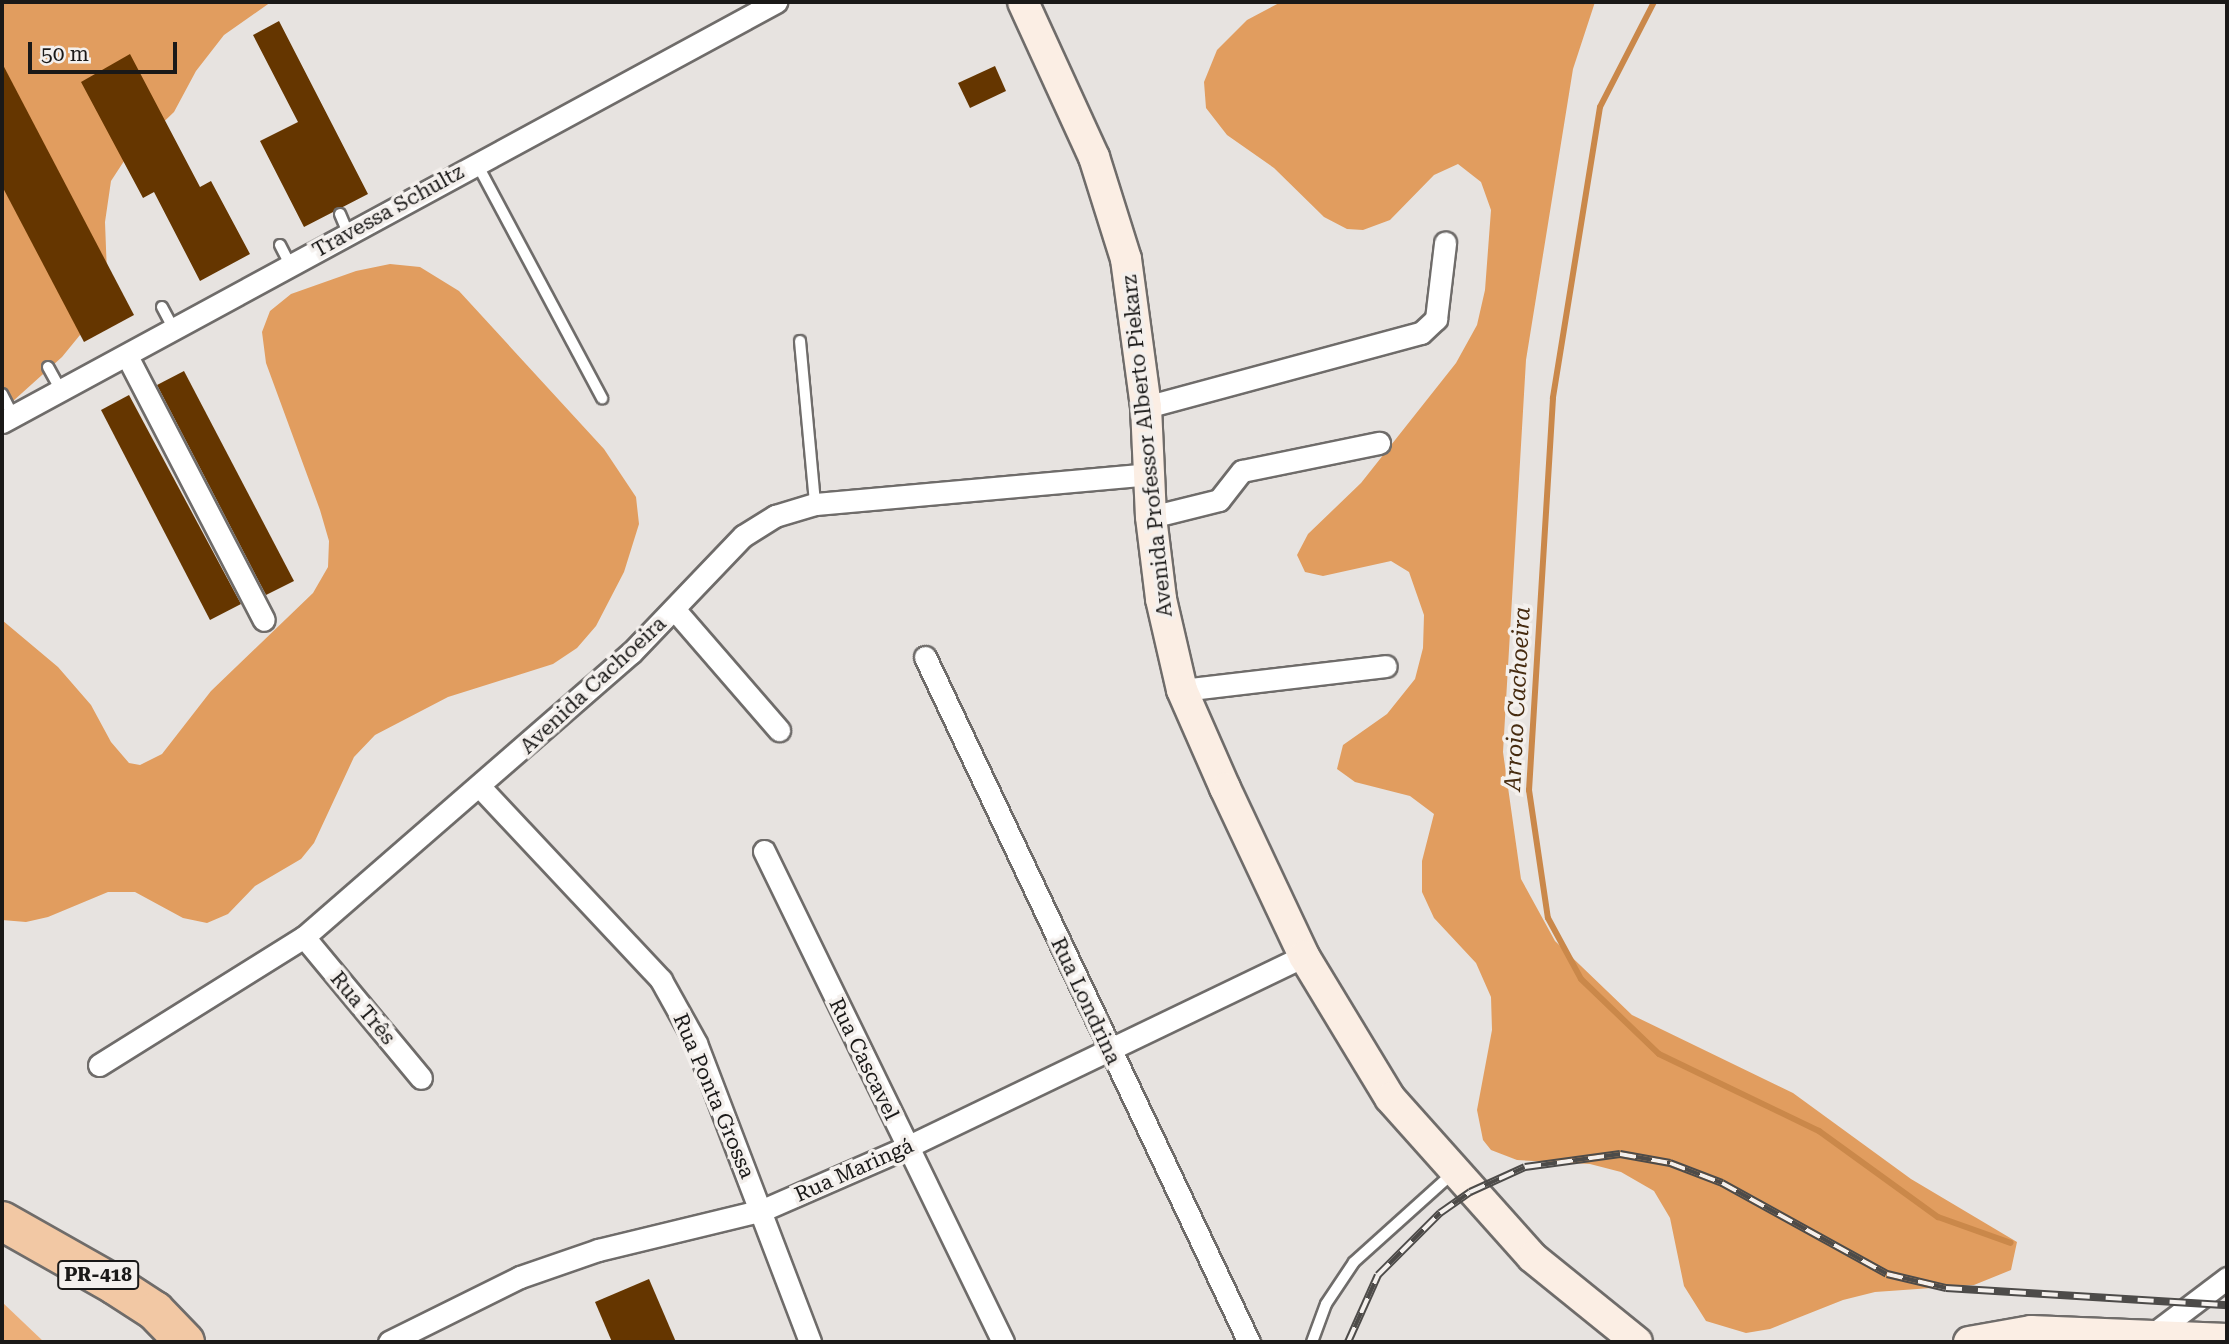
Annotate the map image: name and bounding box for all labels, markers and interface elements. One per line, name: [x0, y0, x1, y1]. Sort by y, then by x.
scale bar: [32, 28, 180, 72]
text: 50 m: [41, 42, 89, 66]
street label: Travessa Schultz: [308, 159, 468, 263]
street label: Avenida Professor Alberto Piekarz: [1116, 274, 1178, 618]
water label: Arroio Cachoeira: [1499, 606, 1537, 792]
street label: Avenida Cachoeira: [515, 611, 671, 759]
street label: Rua Londrina: [1046, 933, 1126, 1069]
street label: Rua Três: [325, 966, 401, 1050]
street label: Rua Cascavel: [824, 994, 904, 1124]
street label: Rua Ponta Grossa: [668, 1010, 760, 1182]
street label: Rua Maringá: [791, 1133, 917, 1207]
road number: PR-418: [56, 1260, 140, 1290]

